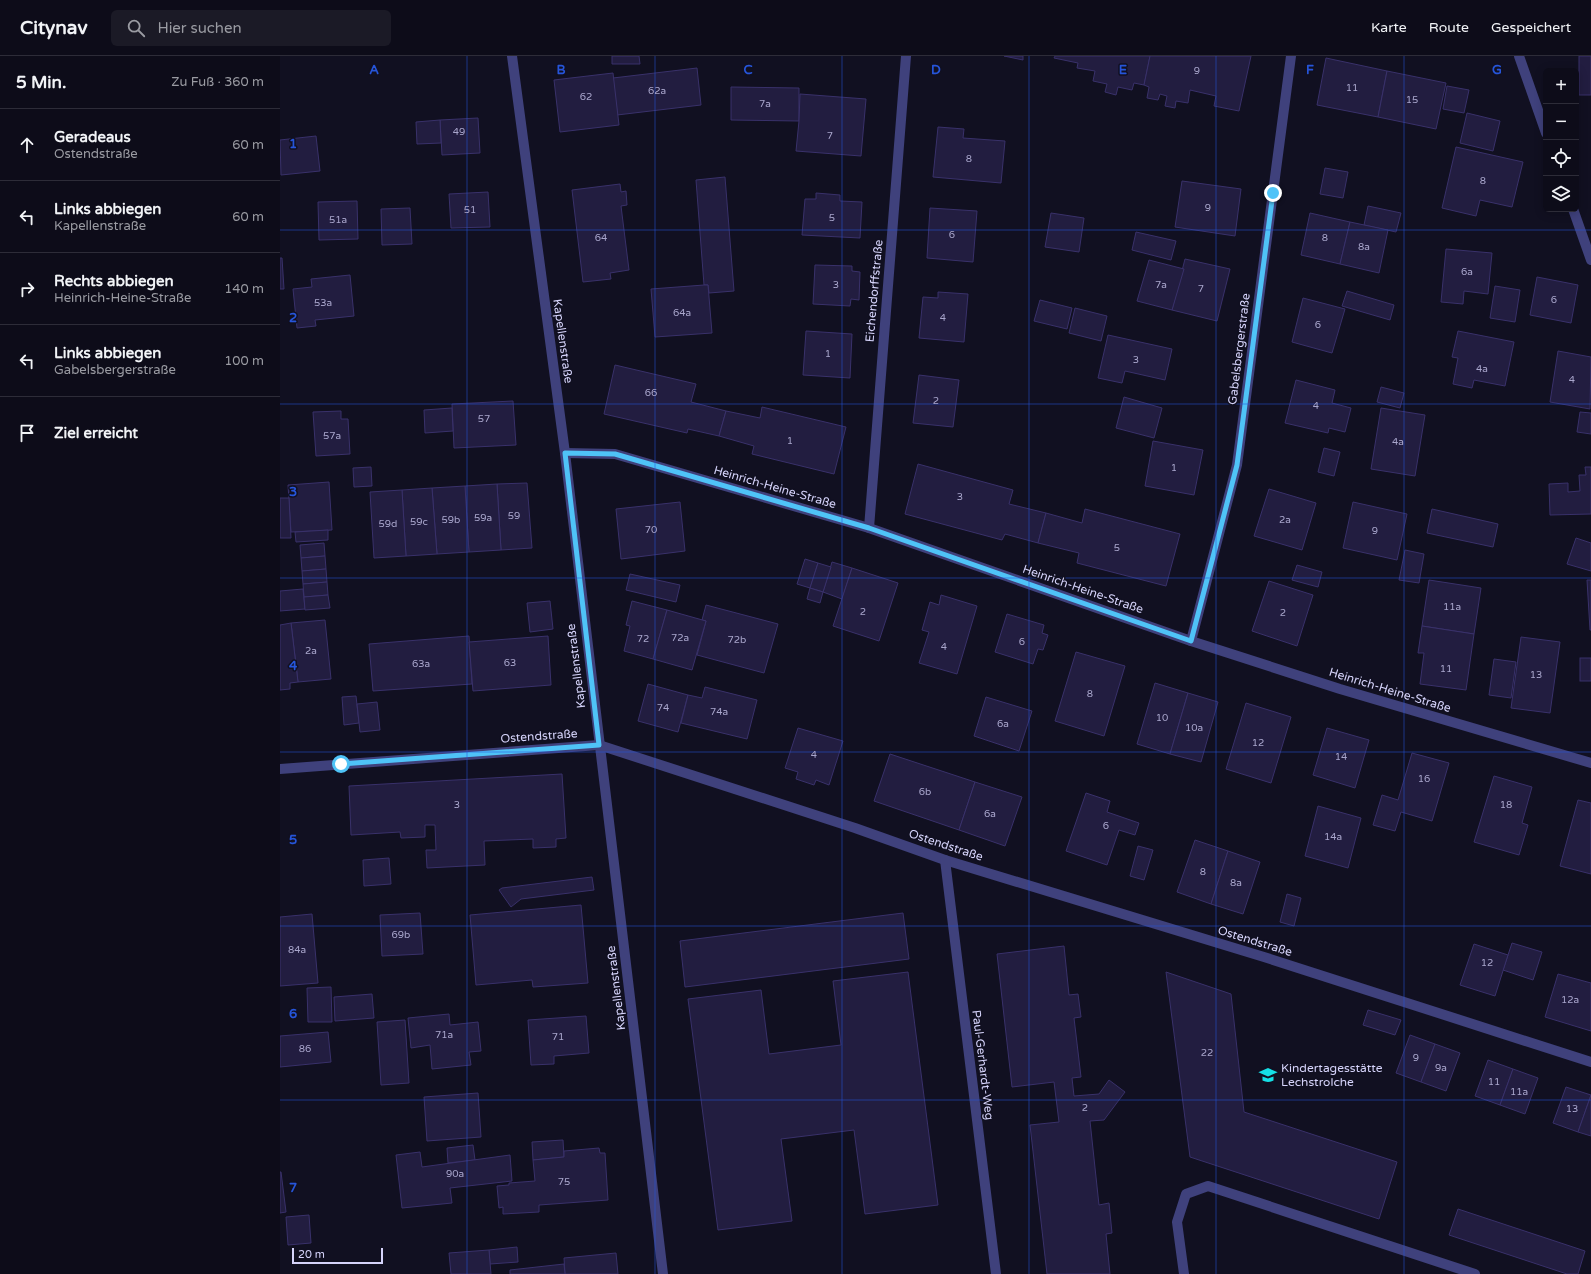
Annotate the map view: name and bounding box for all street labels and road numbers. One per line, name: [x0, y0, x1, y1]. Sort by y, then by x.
street label: Eichendorffstraße: [863, 239, 885, 343]
street label: Gabelsbergerstraße: [1225, 292, 1253, 406]
street label: Kapellenstraße: [550, 298, 576, 384]
street label: Heinrich-Heine-Straße: [712, 463, 838, 511]
street label: Heinrich-Heine-Straße: [1021, 562, 1145, 616]
street label: Kapellenstraße: [564, 623, 588, 709]
street label: Heinrich-Heine-Straße: [1327, 665, 1453, 715]
street label: Ostendstraße: [500, 726, 578, 746]
street label: Ostendstraße: [907, 826, 985, 864]
street label: Ostendstraße: [1216, 923, 1294, 959]
street label: Kapellenstraße: [604, 945, 628, 1031]
street label: Paul-Gerhardt-Weg: [969, 1009, 997, 1121]

